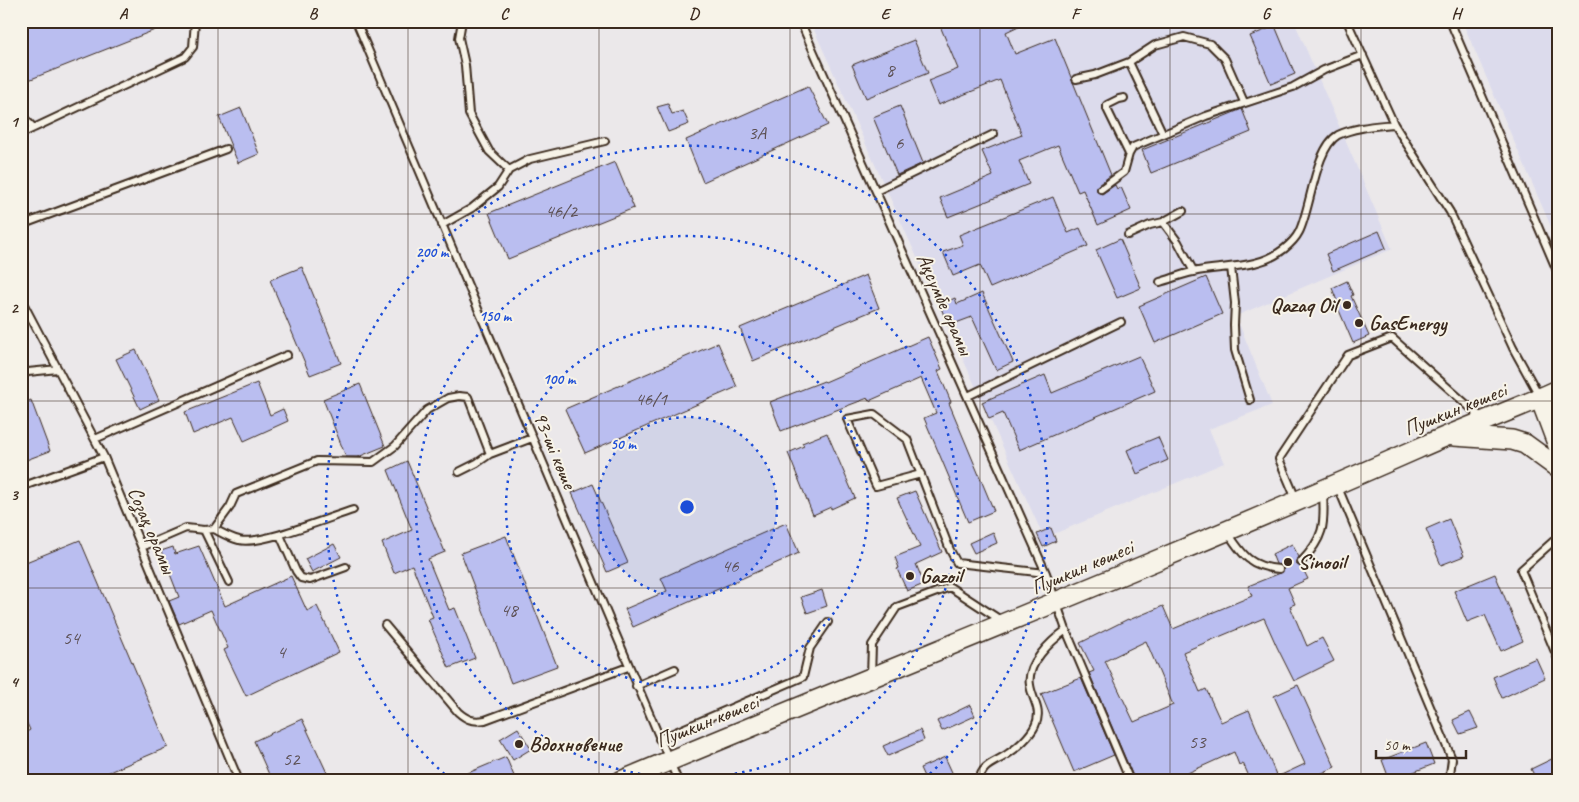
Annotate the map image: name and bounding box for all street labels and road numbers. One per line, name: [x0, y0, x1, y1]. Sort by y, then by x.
street label: Ақсүмбе орамы: [911, 249, 980, 361]
street label: Пушкин көшесі: [1400, 375, 1513, 441]
street label: 93-ші көше: [527, 407, 584, 495]
street label: Созақ орамы: [121, 483, 183, 579]
street label: Пушкин көшесі: [1027, 533, 1140, 600]
street label: Пушкин көшесі: [652, 687, 765, 753]

